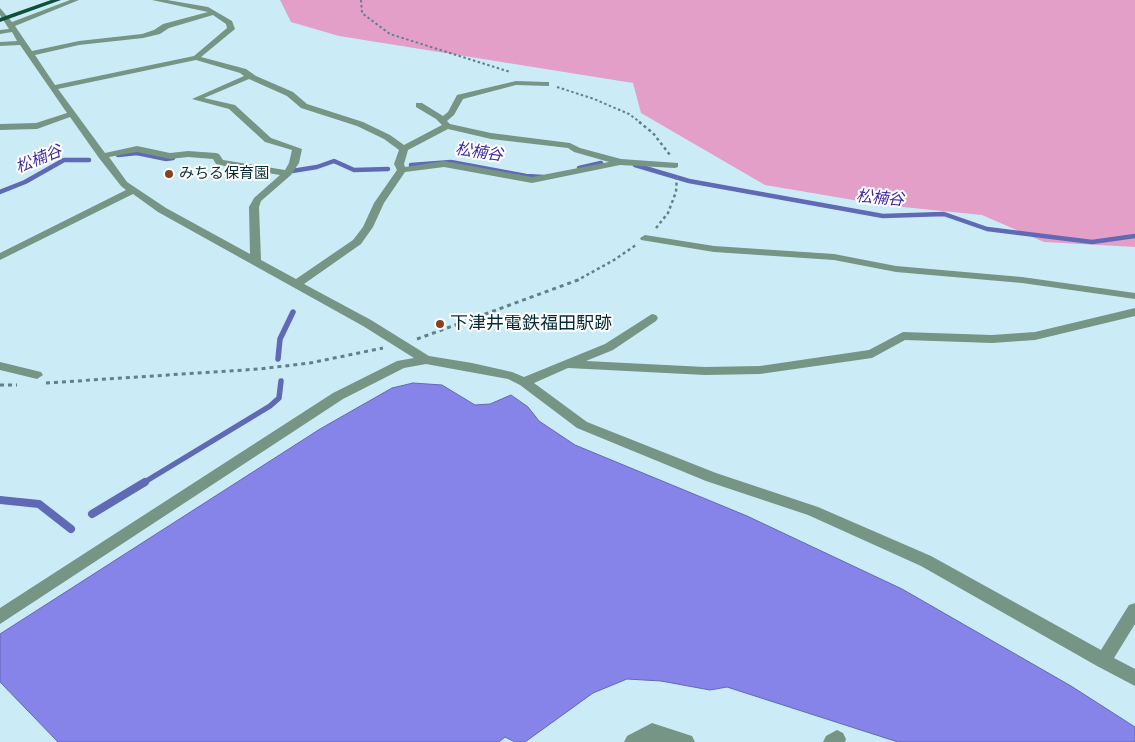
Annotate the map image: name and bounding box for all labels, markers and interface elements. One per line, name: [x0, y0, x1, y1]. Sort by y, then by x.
water label: 松楠谷: [454, 140, 504, 166]
water label: 松楠谷: [13, 142, 65, 178]
place label: みちる保育園: [179, 165, 269, 183]
marker: みちる保育園: [163, 168, 175, 180]
water label: 松楠谷: [855, 187, 905, 211]
place label: 下津井電鉄福田駅跡: [450, 313, 612, 335]
marker: 下津井電鉄福田駅跡: [434, 318, 446, 330]

